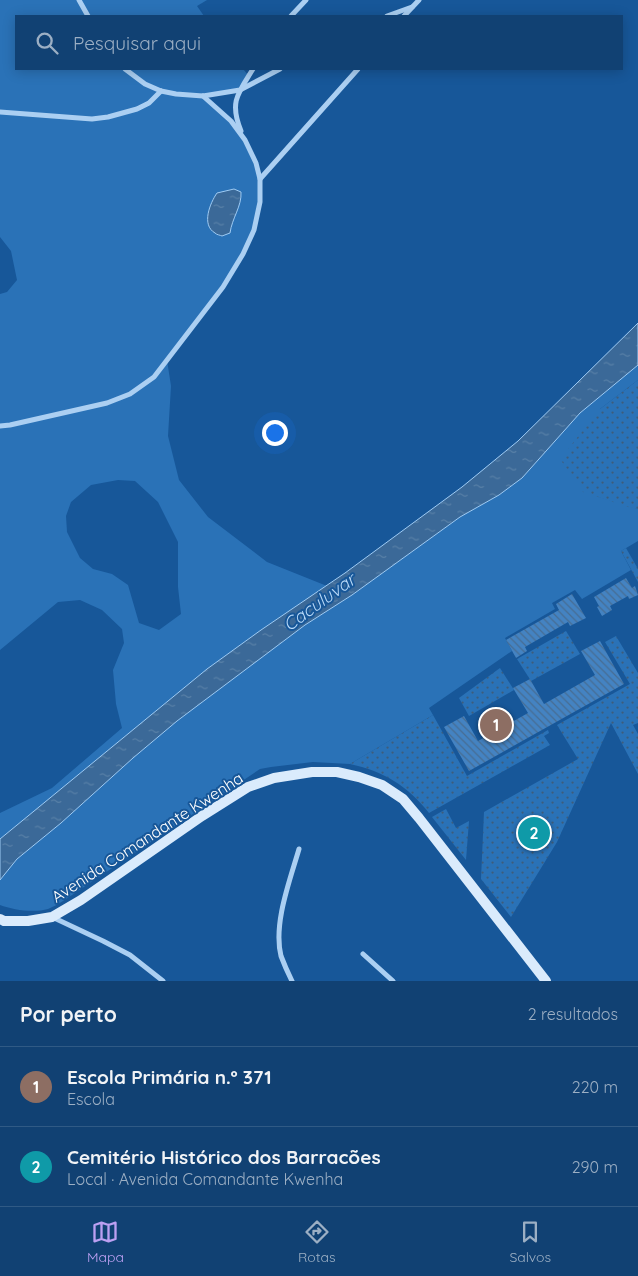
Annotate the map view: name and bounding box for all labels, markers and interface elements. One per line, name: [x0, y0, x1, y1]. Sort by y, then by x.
search box: [15, 15, 623, 70]
icon: search: [33, 29, 61, 57]
text: Pesquisar aqui: [73, 31, 201, 55]
your location: [262, 420, 288, 446]
water label: Caculuvar: [278, 567, 361, 636]
pin: 1: [480, 706, 512, 744]
street label: Avenida Comandante Kwenha: [47, 767, 247, 907]
pin: 2: [518, 814, 550, 852]
text: Por perto: [20, 1001, 117, 1027]
text: 2 resultados: [528, 1004, 618, 1024]
text: Escola Primária n.º 371: [67, 1065, 272, 1089]
text: 1: [33, 1077, 39, 1097]
text: 220 m: [572, 1077, 618, 1097]
text: Escola: [67, 1089, 115, 1109]
text: Cemitério Histórico dos Barracões: [67, 1145, 381, 1169]
text: 2: [31, 1157, 41, 1177]
text: 290 m: [572, 1157, 618, 1177]
text: Local · Avenida Comandante Kwenha: [67, 1169, 343, 1189]
tab: Mapa: [87, 1218, 124, 1266]
tab: Rotas: [298, 1218, 336, 1266]
tab: Salvos: [509, 1218, 551, 1266]

